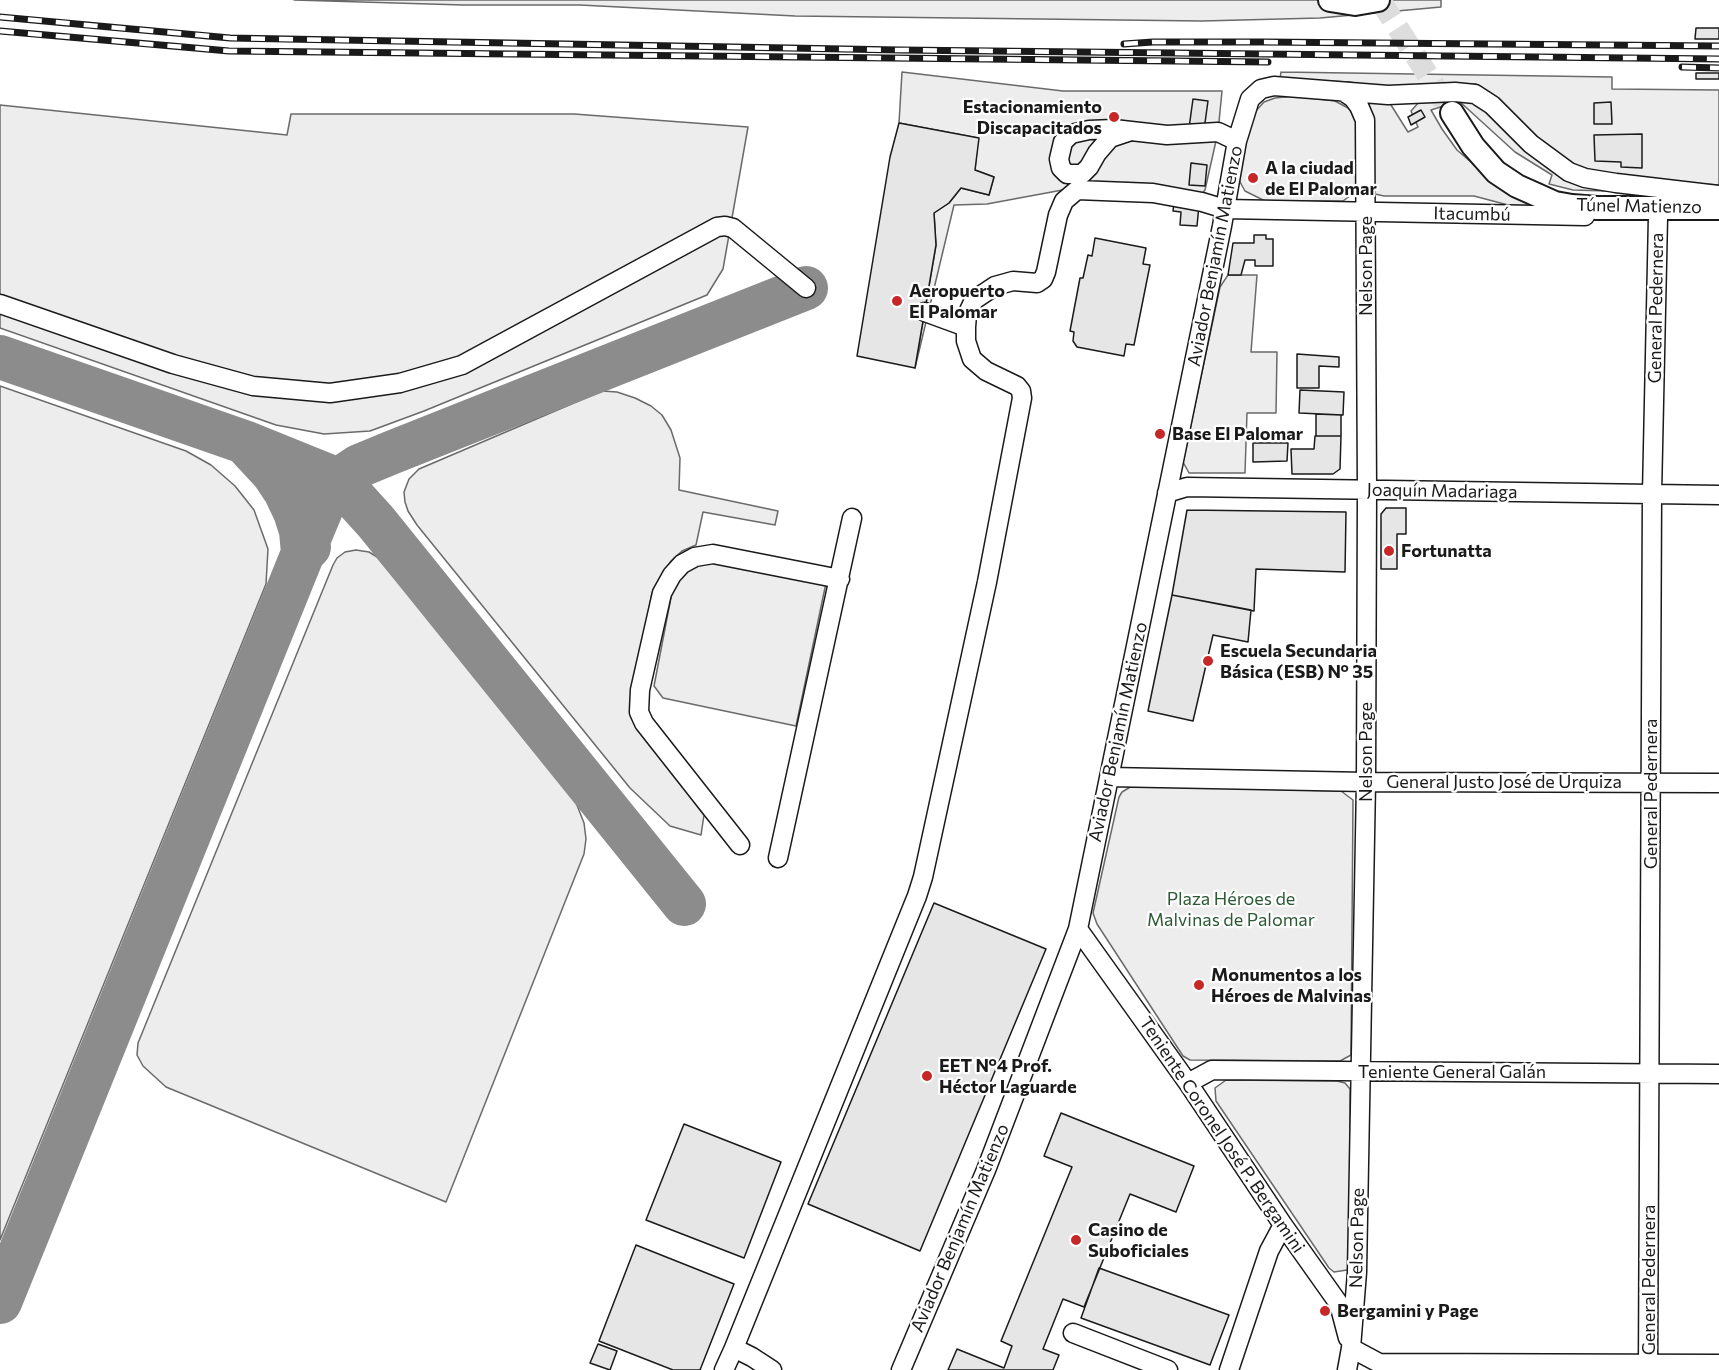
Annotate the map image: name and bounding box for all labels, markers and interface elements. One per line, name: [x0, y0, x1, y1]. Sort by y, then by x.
place label: Estacionamiento Discapacitados: [963, 96, 1102, 138]
marker: Estacionamiento Discapacitados: [1107, 110, 1121, 124]
street label: Aviador Benjamín Matienzo: [1183, 144, 1247, 368]
place label: A la ciudad de El Palomar: [1265, 157, 1377, 200]
marker: A la ciudad de El Palomar: [1246, 171, 1260, 185]
street label: Túnel Matienzo: [1576, 194, 1702, 218]
street label: Itacumbú: [1433, 203, 1511, 225]
street label: Nelson Page: [1355, 216, 1377, 316]
street label: General Pedernera: [1644, 232, 1668, 384]
place label: Aeropuerto El Palomar: [909, 280, 1005, 322]
marker: Aeropuerto El Palomar: [890, 294, 904, 308]
place label: Base El Palomar: [1172, 423, 1303, 445]
marker: Base El Palomar: [1153, 427, 1167, 441]
street label: Joaquín Madariaga: [1366, 479, 1518, 503]
place label: Fortunatta: [1401, 540, 1492, 562]
marker: Fortunatta: [1382, 544, 1396, 558]
street label: Aviador Benjamín Matienzo: [1084, 620, 1152, 844]
place label: Escuela Secundaria Básica (ESB) Nº 35: [1220, 640, 1377, 682]
marker: Escuela Secundaria Básica (ESB) Nº 35: [1201, 654, 1215, 668]
street label: Nelson Page: [1355, 702, 1377, 802]
street label: General Pedernera: [1640, 719, 1662, 869]
street label: General Justo José de Urquiza: [1386, 771, 1622, 793]
park label: Plaza Héroes de Malvinas de Palomar: [1147, 888, 1315, 930]
place label: Monumentos a los Héroes de Malvinas: [1211, 964, 1371, 1006]
marker: Monumentos a los Héroes de Malvinas: [1192, 978, 1206, 992]
street label: Teniente Coronel José P. Bergamini: [1135, 1013, 1309, 1257]
place label: EET Nº4 Prof. Héctor Laguarde: [939, 1055, 1077, 1098]
street label: Teniente General Galán: [1358, 1061, 1546, 1083]
marker: EET Nº4 Prof. Héctor Laguarde: [920, 1069, 934, 1083]
street label: Aviador Benjamín Matienzo: [906, 1121, 1014, 1335]
street label: Nelson Page: [1345, 1188, 1369, 1288]
street label: General Pedernera: [1638, 1205, 1660, 1355]
place label: Casino de Suboficiales: [1088, 1219, 1189, 1262]
marker: Casino de Suboficiales: [1069, 1233, 1083, 1247]
place label: Bergamini y Page: [1337, 1300, 1478, 1322]
marker: Bergamini y Page: [1318, 1304, 1332, 1318]

